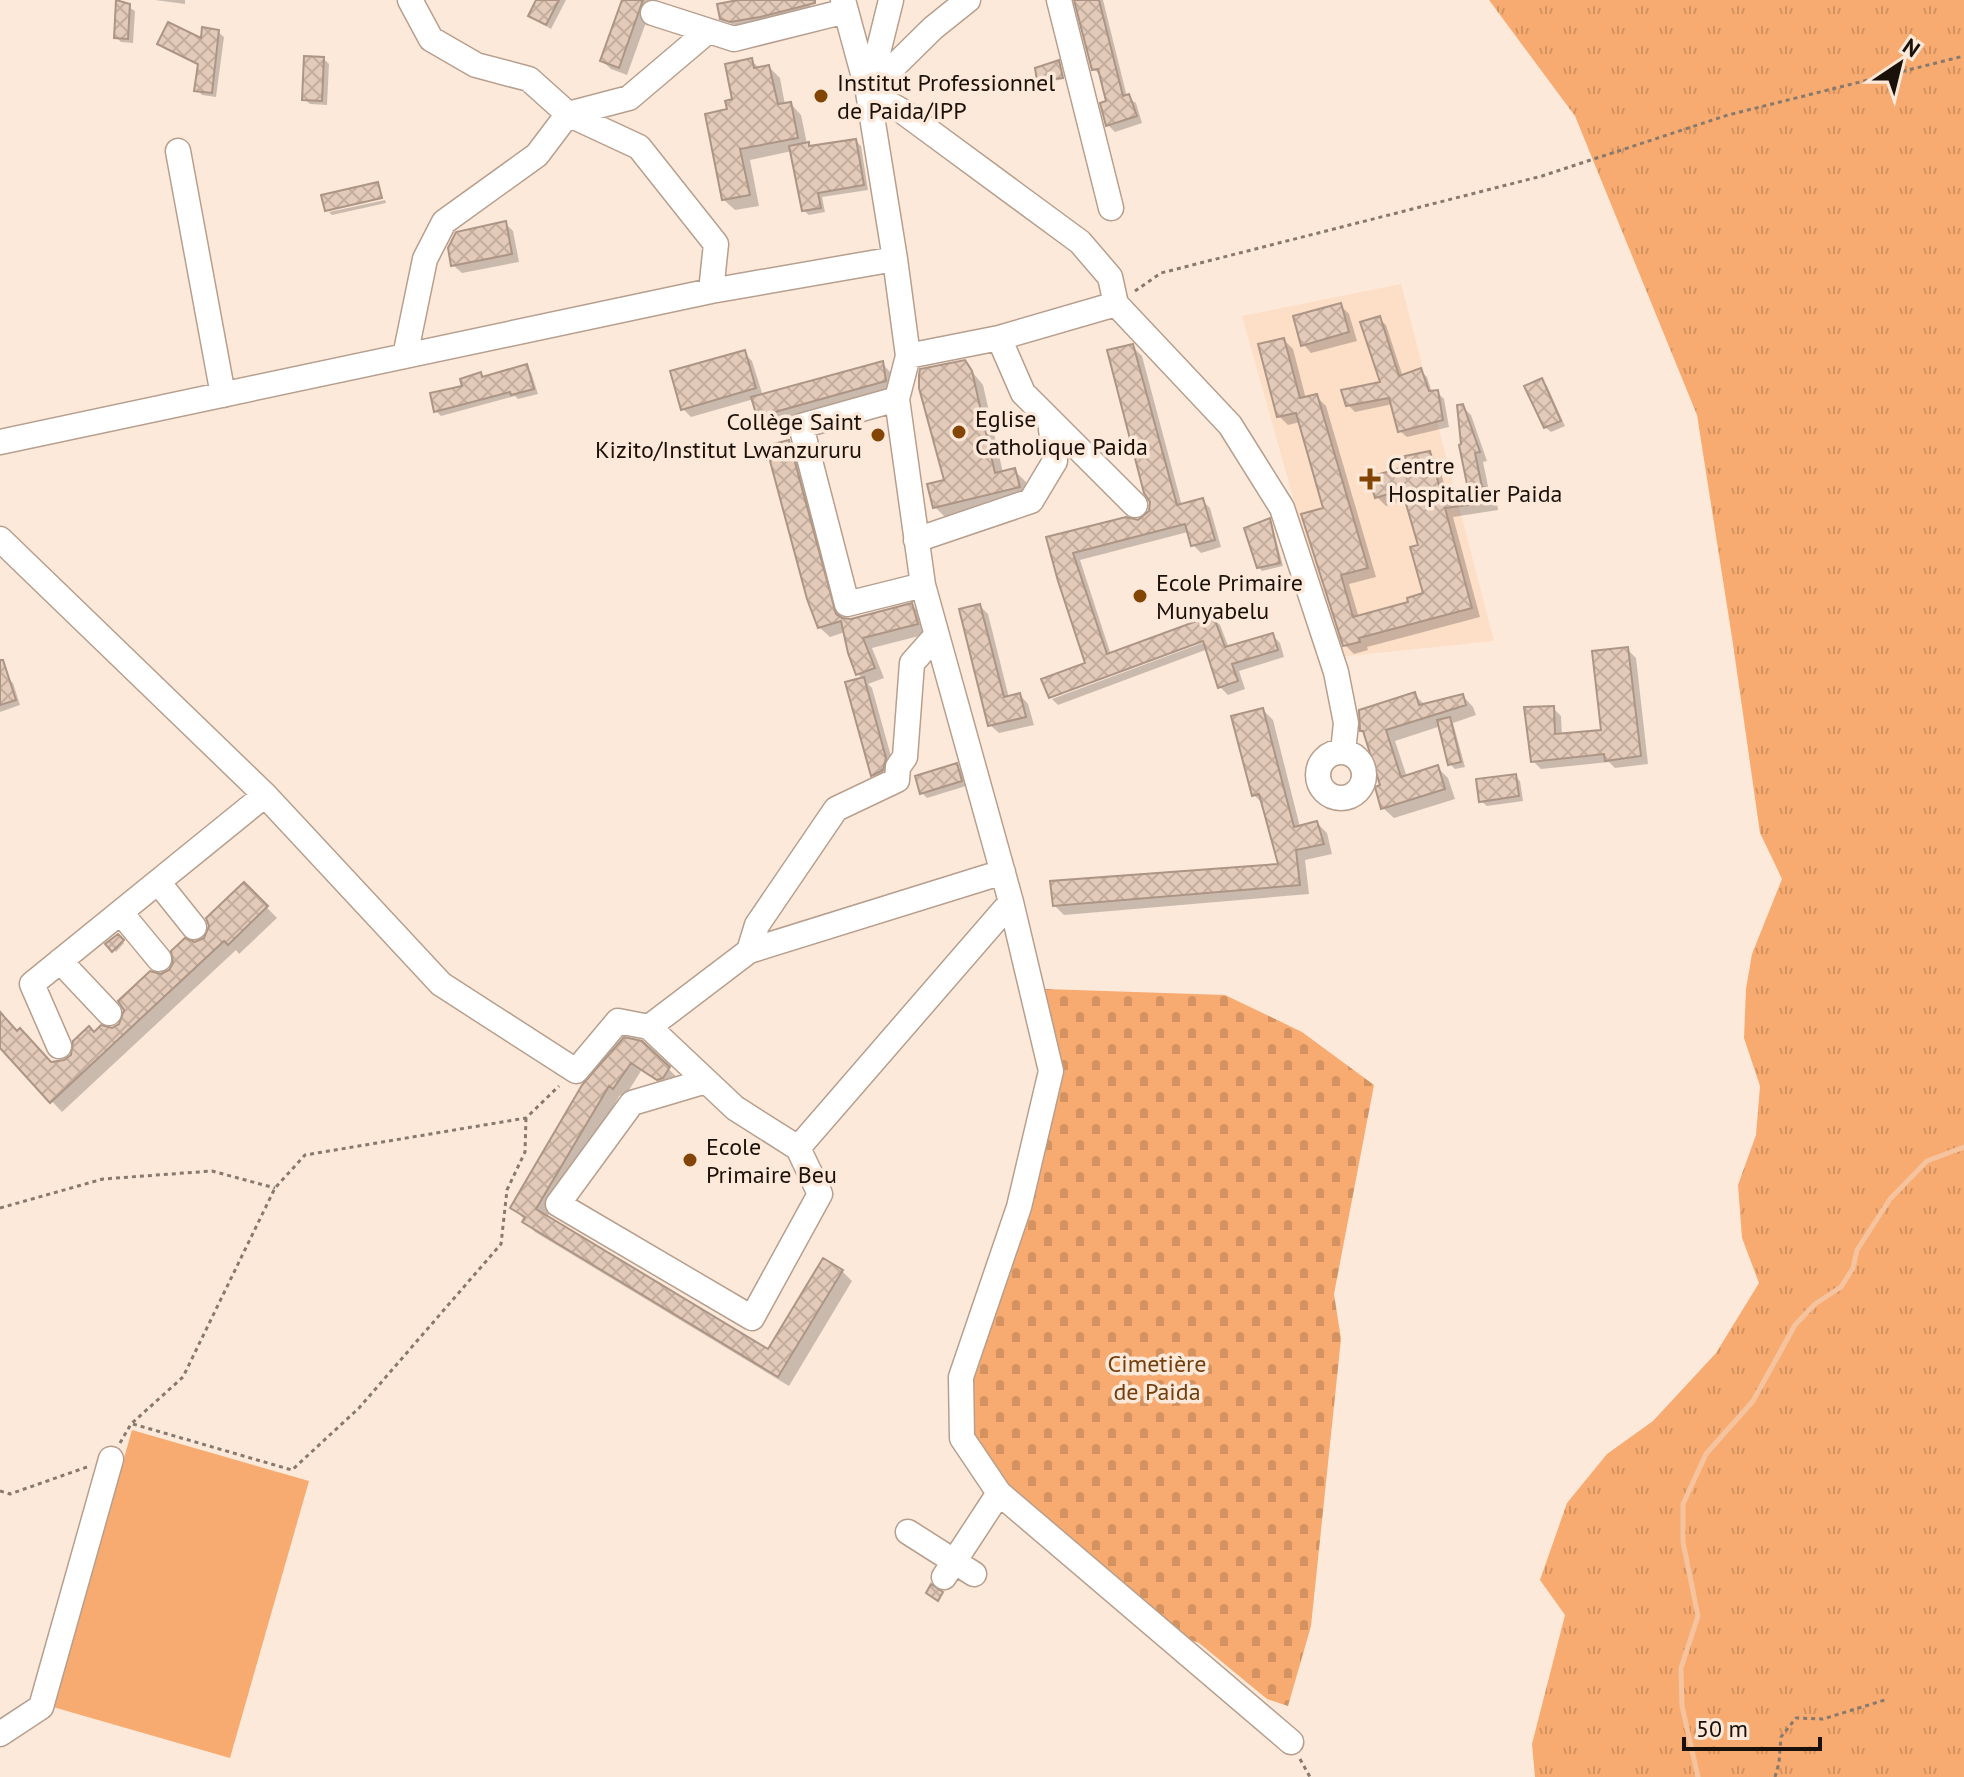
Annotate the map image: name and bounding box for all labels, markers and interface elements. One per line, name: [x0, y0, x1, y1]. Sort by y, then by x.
north arrow: [1860, 24, 1940, 104]
text: N: [1898, 32, 1925, 63]
place label: Institut Professionnel de Paida/IPP: [837, 67, 1055, 126]
marker: Institut Professionnel de Paida/IPP: [812, 87, 830, 105]
place label: Eglise Catholique Paida: [975, 403, 1148, 462]
place label: Collège Saint Kizito/Institut Lwanzururu: [595, 406, 862, 465]
marker: Eglise Catholique Paida: [950, 423, 968, 441]
marker: Collège Saint Kizito/Institut Lwanzururu: [869, 426, 887, 444]
place label: Centre Hospitalier Paida: [1388, 450, 1562, 509]
marker: Centre Hospitalier Paida: [1359, 468, 1381, 490]
place label: Ecole Primaire Munyabelu: [1156, 567, 1303, 626]
marker: Ecole Primaire Munyabelu: [1131, 587, 1149, 605]
place label: Ecole Primaire Beu: [706, 1131, 837, 1190]
marker: Ecole Primaire Beu: [681, 1151, 699, 1169]
park label: Cimetière de Paida: [1108, 1348, 1206, 1407]
scale bar: [1684, 1701, 1820, 1751]
text: 50 m: [1696, 1713, 1748, 1744]

